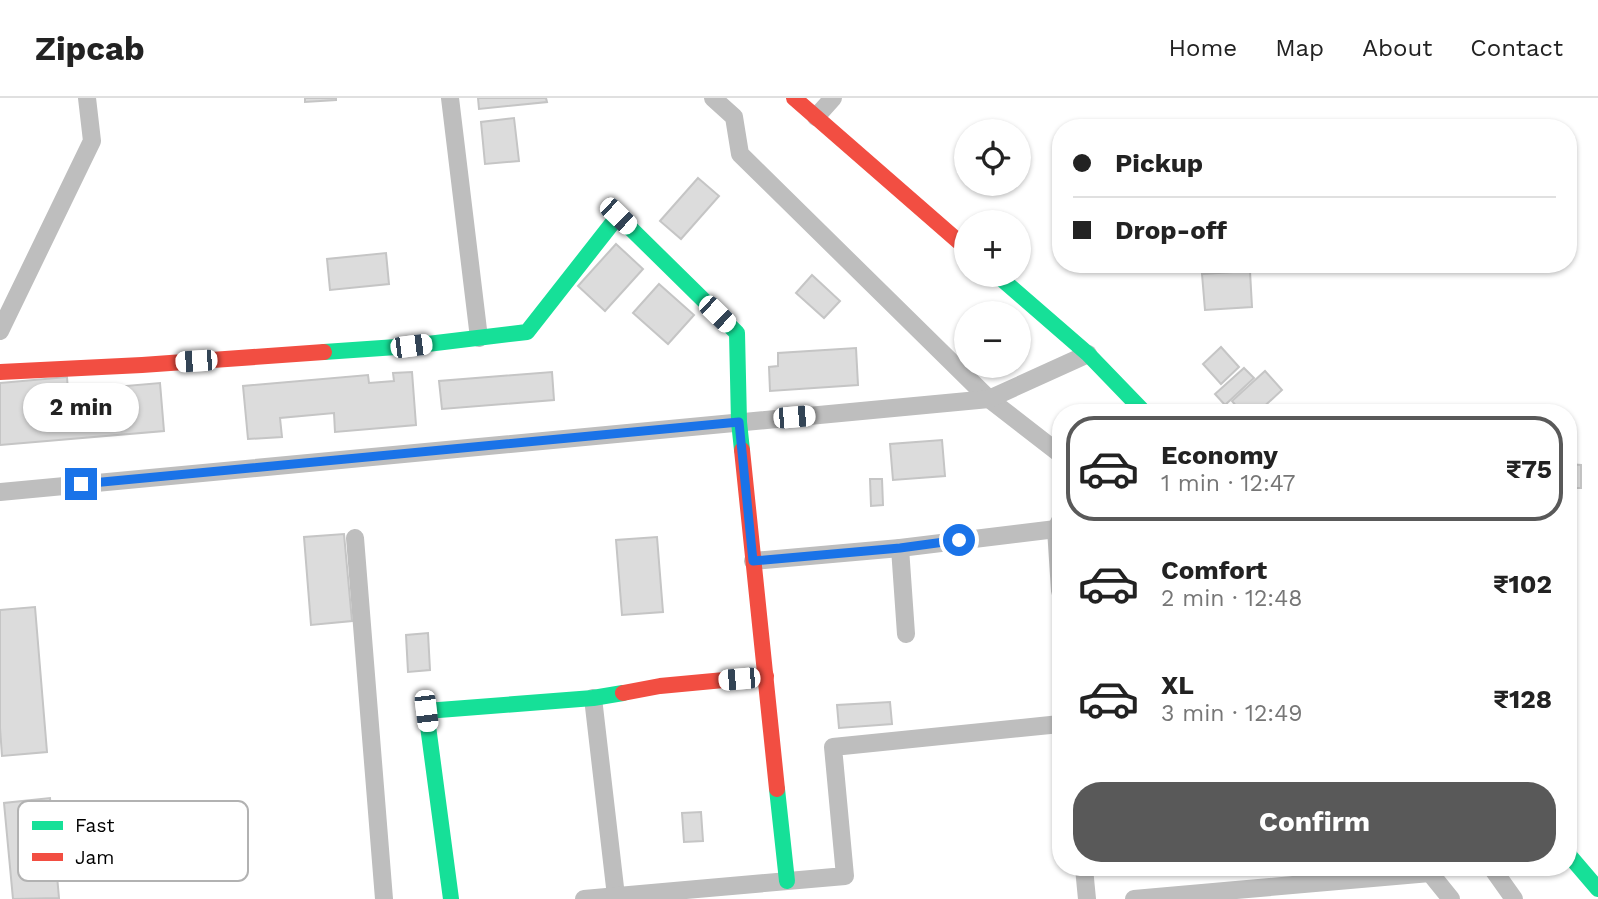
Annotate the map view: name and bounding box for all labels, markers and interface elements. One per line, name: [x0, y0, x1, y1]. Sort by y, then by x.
text: Zipcab: [35, 29, 145, 68]
text: Home: [1169, 34, 1237, 62]
text: Map: [1275, 34, 1324, 62]
text: About: [1362, 34, 1432, 62]
text: Contact: [1470, 34, 1563, 62]
map controls: [954, 119, 1031, 378]
button: locate: [954, 119, 1031, 196]
text: Pickup: [1115, 148, 1203, 178]
car: [596, 194, 641, 238]
button: +: [954, 210, 1031, 287]
text: Drop-off: [1115, 215, 1227, 245]
car: [695, 292, 740, 336]
button: −: [954, 301, 1031, 378]
car: [389, 333, 434, 359]
car: [175, 349, 218, 373]
callout: 2 min: [23, 382, 139, 432]
text: 2 min: [50, 394, 112, 421]
car: [773, 405, 816, 429]
icon: car: [1077, 437, 1140, 500]
text: Economy: [1161, 440, 1278, 470]
text: ₹75: [1506, 454, 1552, 484]
route end: [65, 468, 97, 500]
text: 1 min · 12:47: [1161, 470, 1296, 497]
route start: [943, 524, 975, 556]
icon: car: [1077, 552, 1140, 615]
text: Comfort: [1161, 555, 1267, 585]
text: ₹102: [1493, 569, 1552, 599]
text: 2 min · 12:48: [1161, 585, 1302, 612]
car: [718, 667, 761, 691]
icon: car: [1077, 667, 1140, 730]
text: XL: [1161, 670, 1194, 700]
text: ₹128: [1493, 684, 1552, 714]
car: [414, 689, 439, 733]
text: 3 min · 12:49: [1161, 700, 1302, 727]
button: Confirm: [1073, 782, 1556, 862]
legend: [18, 801, 248, 881]
text: Fast: [75, 814, 114, 837]
text: Jam: [75, 846, 114, 869]

